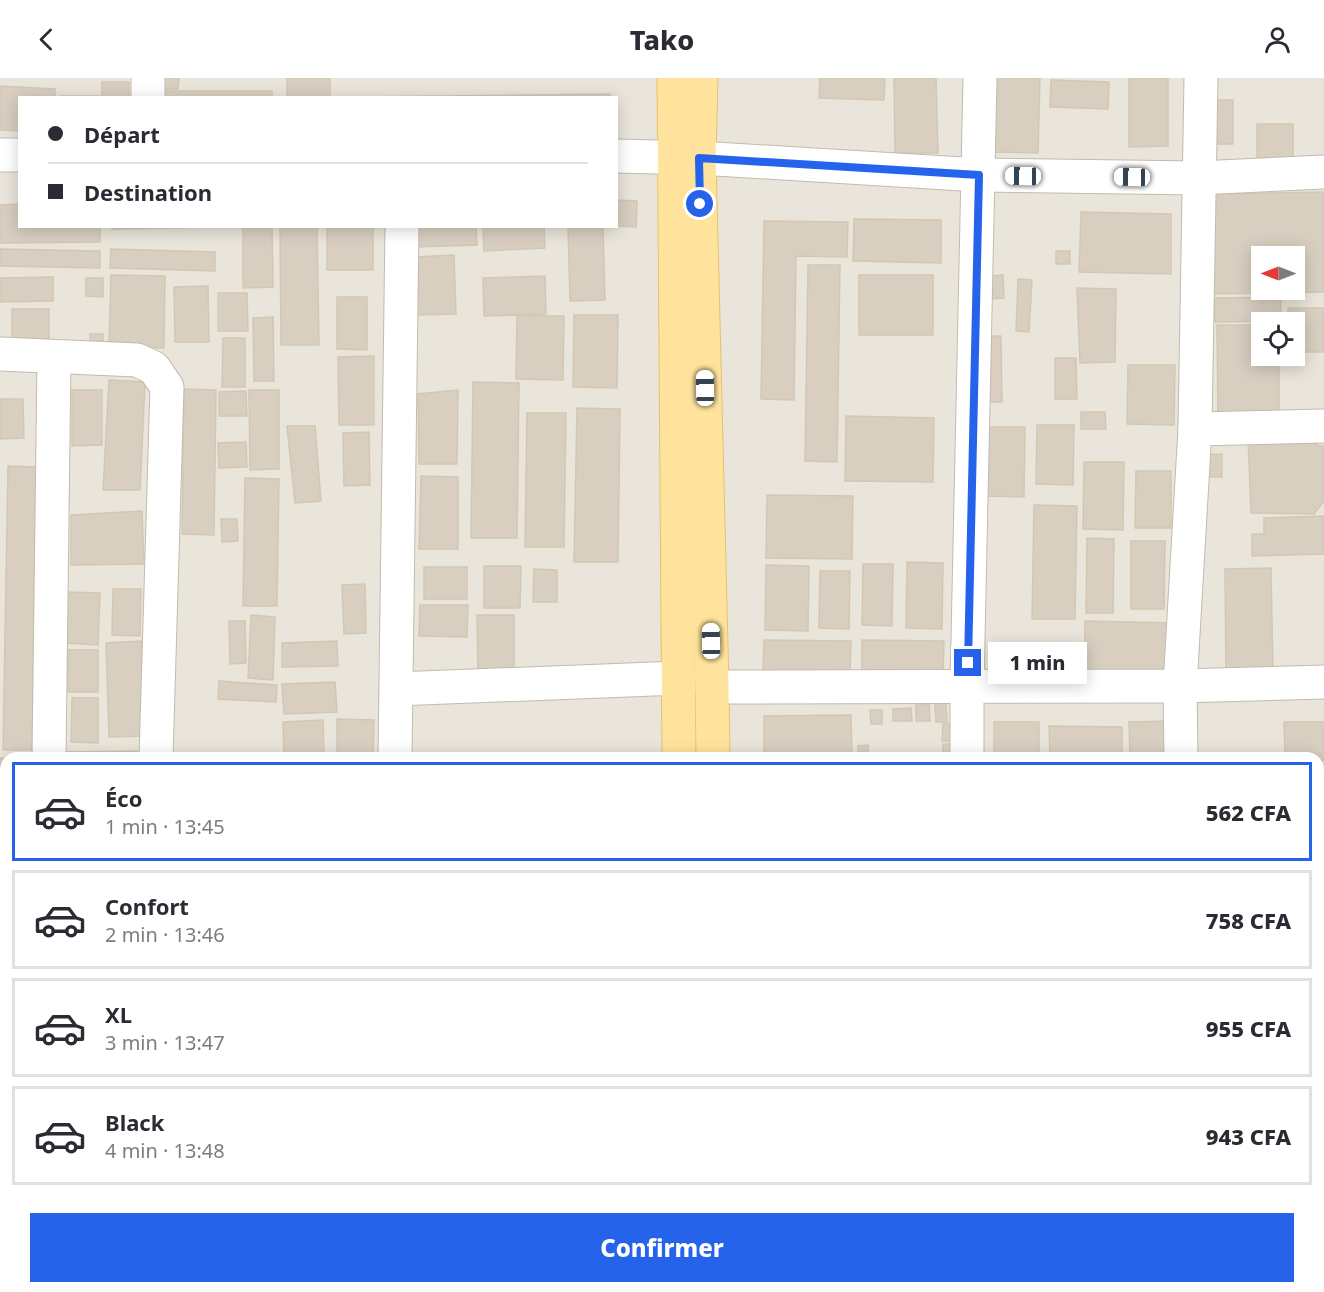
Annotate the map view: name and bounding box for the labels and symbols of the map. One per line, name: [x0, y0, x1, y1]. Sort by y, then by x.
car: [1005, 167, 1041, 185]
car: [1114, 168, 1150, 186]
route start: [686, 190, 713, 217]
north arrow: [1251, 246, 1305, 300]
car: [696, 370, 714, 406]
car: [702, 623, 720, 659]
callout: 1 min: [989, 642, 1088, 684]
route end: [954, 649, 981, 676]

